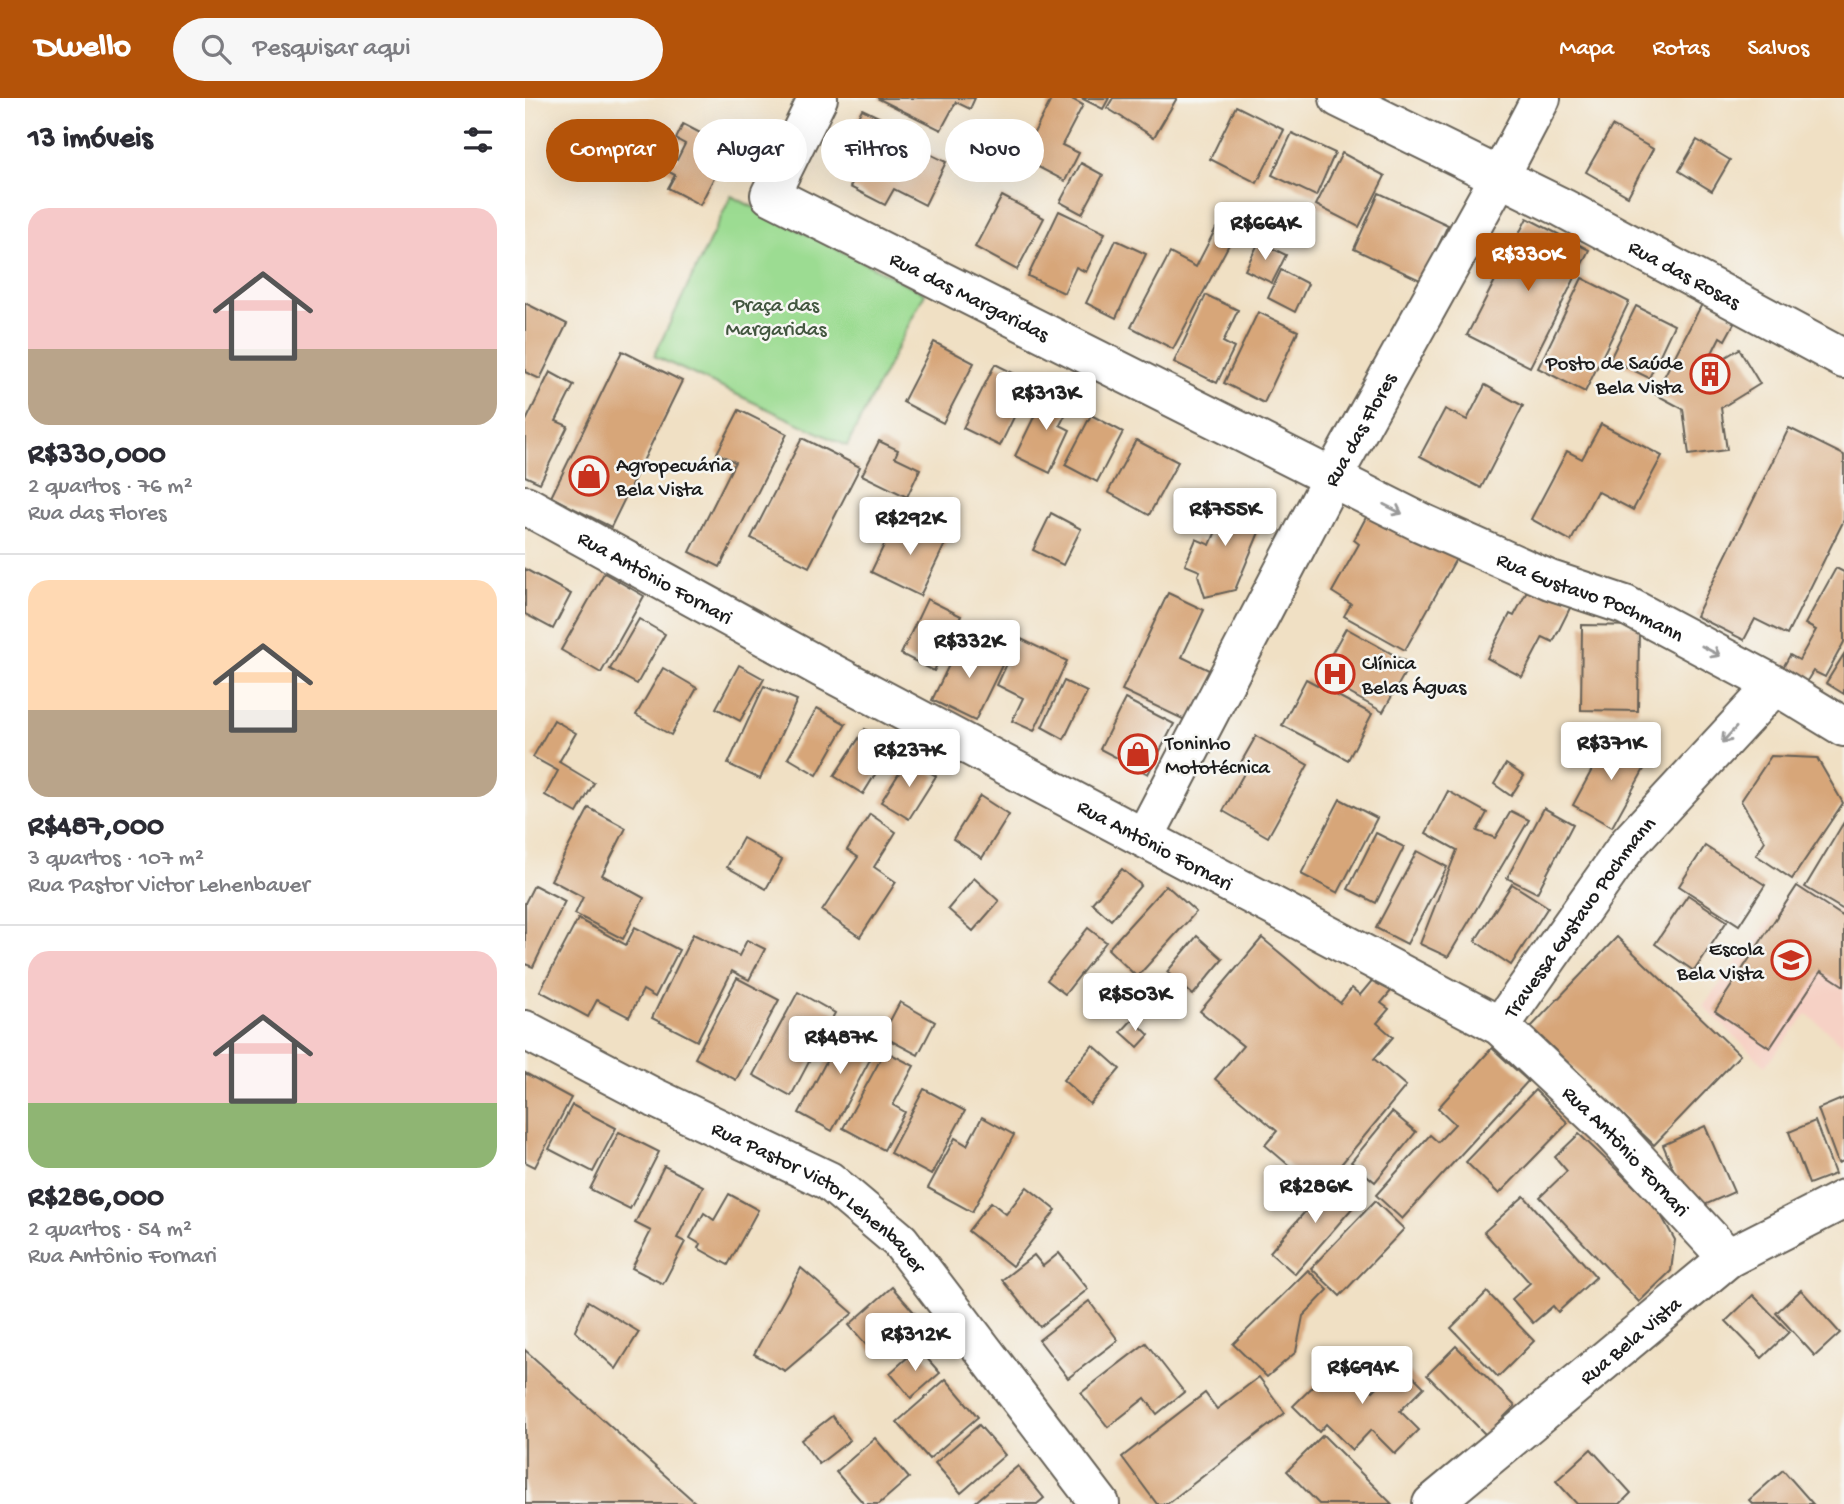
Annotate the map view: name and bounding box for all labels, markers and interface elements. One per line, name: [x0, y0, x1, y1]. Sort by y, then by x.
search box: [173, 18, 663, 81]
text: Dwello: [35, 30, 131, 68]
icon: search: [197, 30, 235, 68]
text: Pesquisar aqui: [253, 34, 411, 65]
text: Mapa: [1559, 35, 1614, 64]
text: Rotas: [1652, 35, 1709, 64]
text: Salvos: [1747, 35, 1809, 64]
chip: Comprar: [546, 119, 679, 182]
chip: Alugar: [693, 119, 807, 182]
chip: Filtros: [821, 119, 931, 182]
chip: Novo: [945, 119, 1044, 182]
icon: filters: [459, 121, 497, 159]
text: 13 imóveis: [28, 123, 152, 158]
pin: R$664K: [1208, 202, 1322, 262]
text: R$664K: [1230, 211, 1300, 238]
pin: R$330K: [1471, 234, 1585, 293]
street label: Rua das Rosas: [1623, 236, 1745, 317]
text: R$330K: [1492, 242, 1564, 269]
street label: Rua das Margaridas: [884, 248, 1053, 350]
icon: home: [200, 253, 326, 379]
park label: Praça das Margaridas: [726, 295, 828, 344]
place label: Posto de Saúde Bela Vista: [1545, 353, 1684, 402]
building icon: Posto de Saúde Bela Vista: [1689, 353, 1731, 395]
street label: Rua das Flores: [1321, 368, 1405, 492]
pin: R$313K: [989, 372, 1103, 432]
text: R$313K: [1012, 381, 1080, 408]
text: R$330,000: [28, 439, 166, 474]
shop icon: Agropecuária Bela Vista: [568, 455, 610, 497]
place label: Agropecuária Bela Vista: [615, 455, 733, 504]
text: 2 quartos · 76 m²: [28, 474, 193, 501]
pin: R$755K: [1168, 489, 1282, 548]
text: R$755K: [1189, 497, 1261, 524]
pin: R$292K: [853, 498, 967, 557]
text: Rua das Flores: [28, 501, 166, 528]
one-way arrow: [1382, 502, 1403, 516]
text: R$292K: [875, 506, 945, 533]
street label: Rua Antônio Fornari: [572, 527, 736, 632]
street label: Rua Gustavo Pochmann: [1492, 549, 1687, 650]
pin: R$332K: [912, 620, 1026, 680]
icon: home: [200, 625, 326, 751]
text: R$332K: [934, 629, 1004, 656]
one-way arrow: [1701, 645, 1721, 659]
hospital icon: Clínica Belas Águas: [1314, 653, 1356, 695]
place label: Clínica Belas Águas: [1361, 653, 1467, 702]
pin: R$371K: [1554, 722, 1668, 782]
one-way arrow: [1720, 726, 1737, 743]
pin: R$237K: [852, 730, 966, 789]
text: R$371K: [1577, 731, 1645, 758]
shop icon: Toninho Mototécnica: [1117, 733, 1159, 775]
place label: Toninho Mototécnica: [1164, 733, 1271, 782]
text: R$237K: [874, 738, 944, 765]
street label: Rua Antônio Fornari: [1072, 796, 1236, 899]
text: R$487,000: [28, 811, 164, 846]
street label: Travessa Gustavo Pochmann: [1500, 813, 1663, 1025]
text: 3 quartos · 107 m²: [28, 846, 204, 873]
text: Rua Pastor Victor Lehenbauer: [28, 873, 310, 900]
place label: Escola Bela Vista: [1676, 939, 1765, 988]
school or university icon: Escola Bela Vista: [1770, 939, 1812, 981]
pin: R$503K: [1078, 974, 1192, 1033]
text: R$503K: [1099, 982, 1171, 1009]
icon: home: [200, 996, 326, 1122]
pin: R$487K: [783, 1016, 897, 1076]
text: R$487K: [805, 1025, 875, 1052]
street label: Rua Antônio Fornari: [1555, 1082, 1693, 1224]
street label: Rua Pastor Victor Lehenbauer: [706, 1118, 930, 1281]
pin: R$286K: [1258, 1166, 1372, 1225]
text: R$286K: [1280, 1174, 1350, 1201]
text: R$286,000: [28, 1182, 164, 1217]
text: 2 quartos · 54 m²: [28, 1217, 192, 1244]
text: Rua Antônio Fornari: [28, 1244, 217, 1271]
street label: Rua Bela Vista: [1576, 1292, 1689, 1392]
pin: R$312K: [858, 1314, 972, 1373]
text: R$312K: [881, 1322, 949, 1349]
pin: R$694K: [1305, 1346, 1419, 1406]
text: R$694K: [1327, 1355, 1397, 1382]

